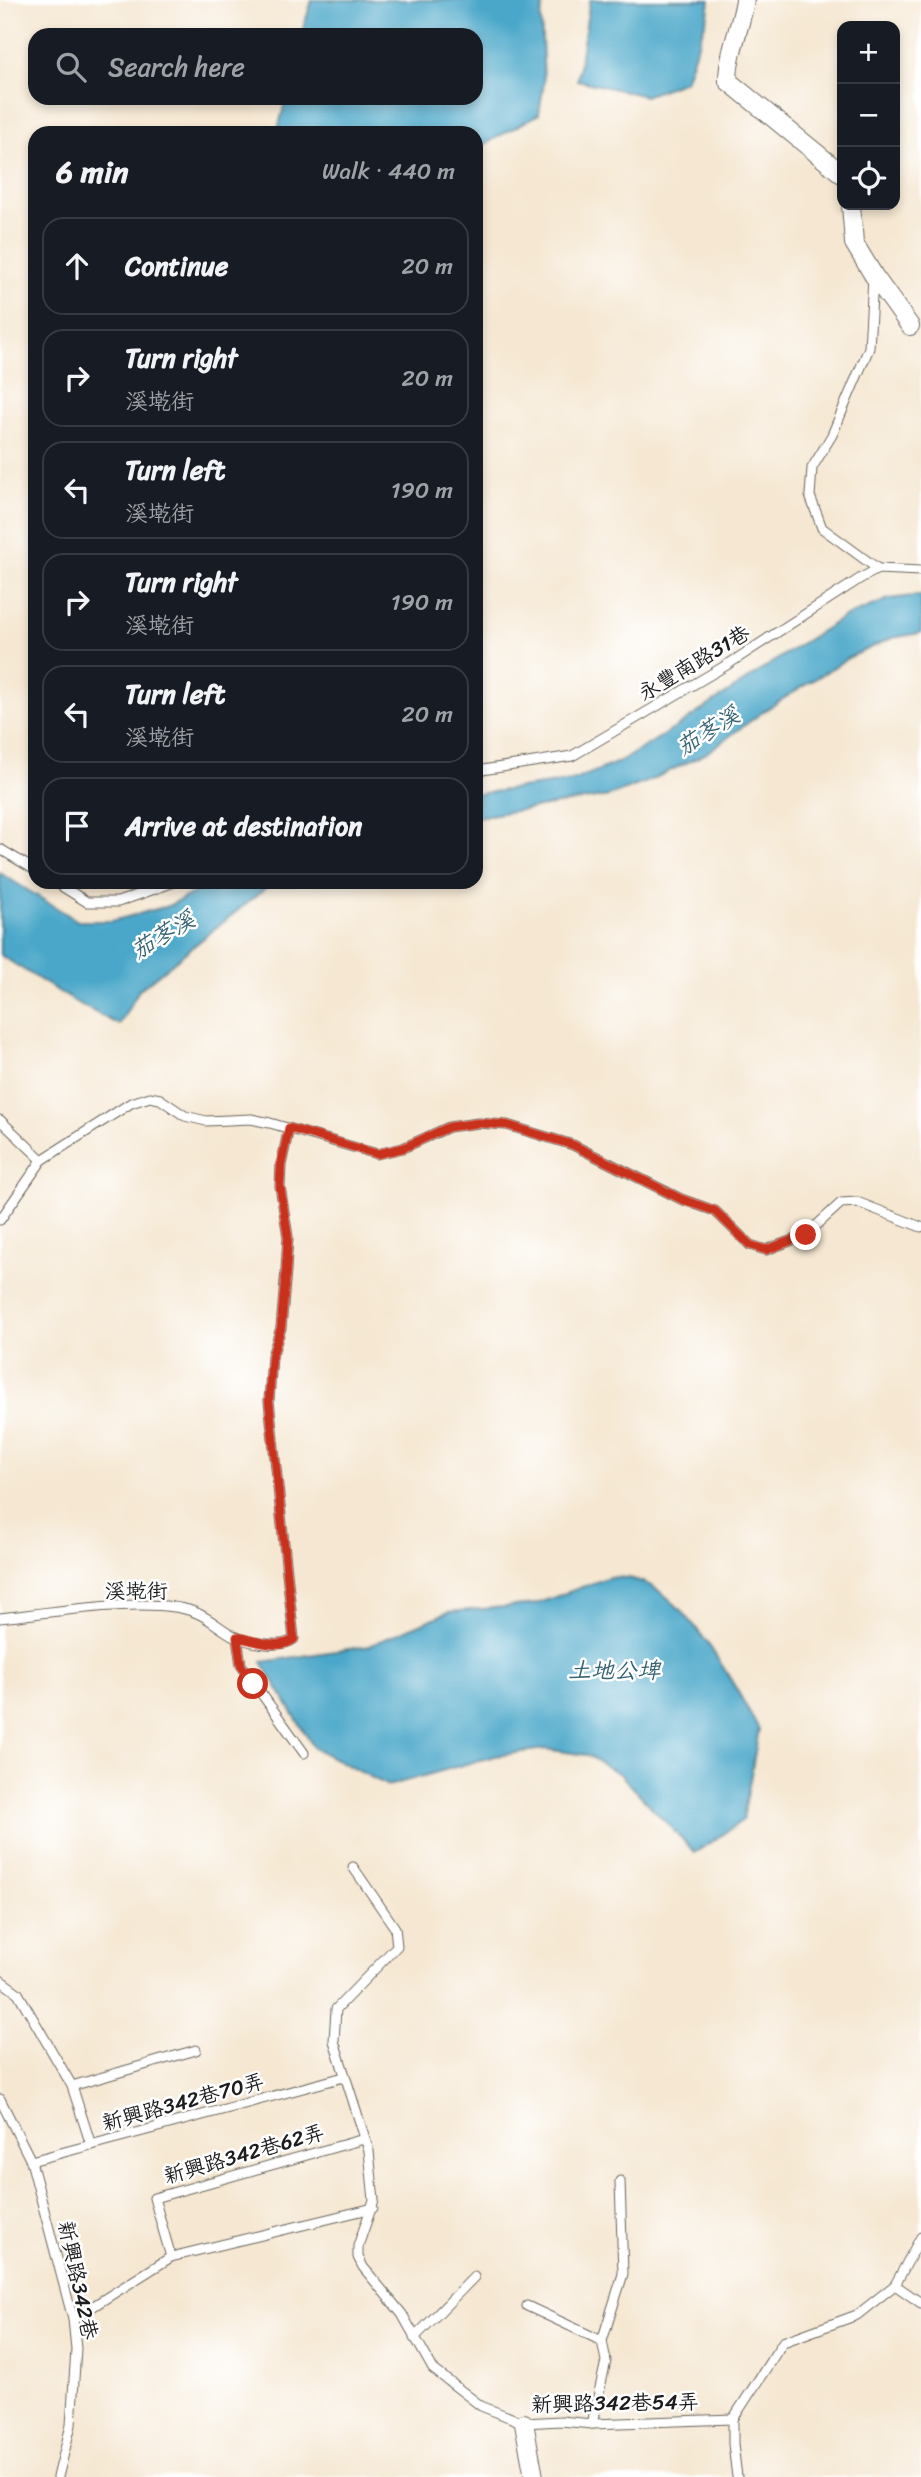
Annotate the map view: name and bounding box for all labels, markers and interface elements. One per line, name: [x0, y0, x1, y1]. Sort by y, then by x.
map controls: [837, 21, 900, 210]
button: +: [837, 21, 900, 84]
search box: [28, 28, 483, 105]
text: Search here: [108, 44, 245, 90]
icon: search: [52, 48, 90, 86]
button: −: [837, 84, 900, 147]
text: 6 min: [56, 145, 128, 199]
button: locate: [837, 147, 900, 210]
text: Walk · 440 m: [322, 151, 455, 192]
text: Continue: [125, 243, 228, 289]
text: 20 m: [402, 246, 453, 287]
icon: ahead: [58, 247, 96, 285]
text: Turn right: [125, 335, 238, 381]
text: 20 m: [402, 358, 453, 399]
icon: right: [58, 359, 96, 397]
text: 溪墘街: [125, 381, 194, 422]
text: Turn left: [125, 447, 225, 493]
text: 190 m: [391, 470, 453, 511]
icon: left: [58, 471, 96, 509]
text: 溪墘街: [125, 493, 194, 534]
text: Turn right: [125, 559, 238, 605]
text: 190 m: [391, 582, 453, 623]
icon: right: [58, 583, 96, 621]
text: 溪墘街: [125, 605, 194, 646]
street label: 永豐南路31巷: [630, 614, 758, 712]
text: Turn left: [125, 671, 225, 717]
text: 20 m: [402, 694, 453, 735]
water label: 茄苳溪: [668, 694, 750, 767]
icon: left: [58, 695, 96, 733]
text: 溪墘街: [125, 717, 194, 758]
text: Arrive at destination: [125, 803, 362, 849]
icon: arrive: [58, 807, 96, 845]
water label: 茄苳溪: [123, 899, 205, 970]
route end: [790, 1219, 821, 1250]
street label: 溪墘街: [105, 1572, 168, 1610]
water label: 土地公埤: [568, 1650, 662, 1691]
route start: [237, 1668, 268, 1699]
street label: 新興路342巷70弄: [97, 2062, 269, 2142]
street label: 新興路342巷62弄: [159, 2113, 329, 2195]
street label: 新興路342巷: [47, 2217, 109, 2343]
street label: 新興路342巷54弄: [531, 2383, 699, 2423]

